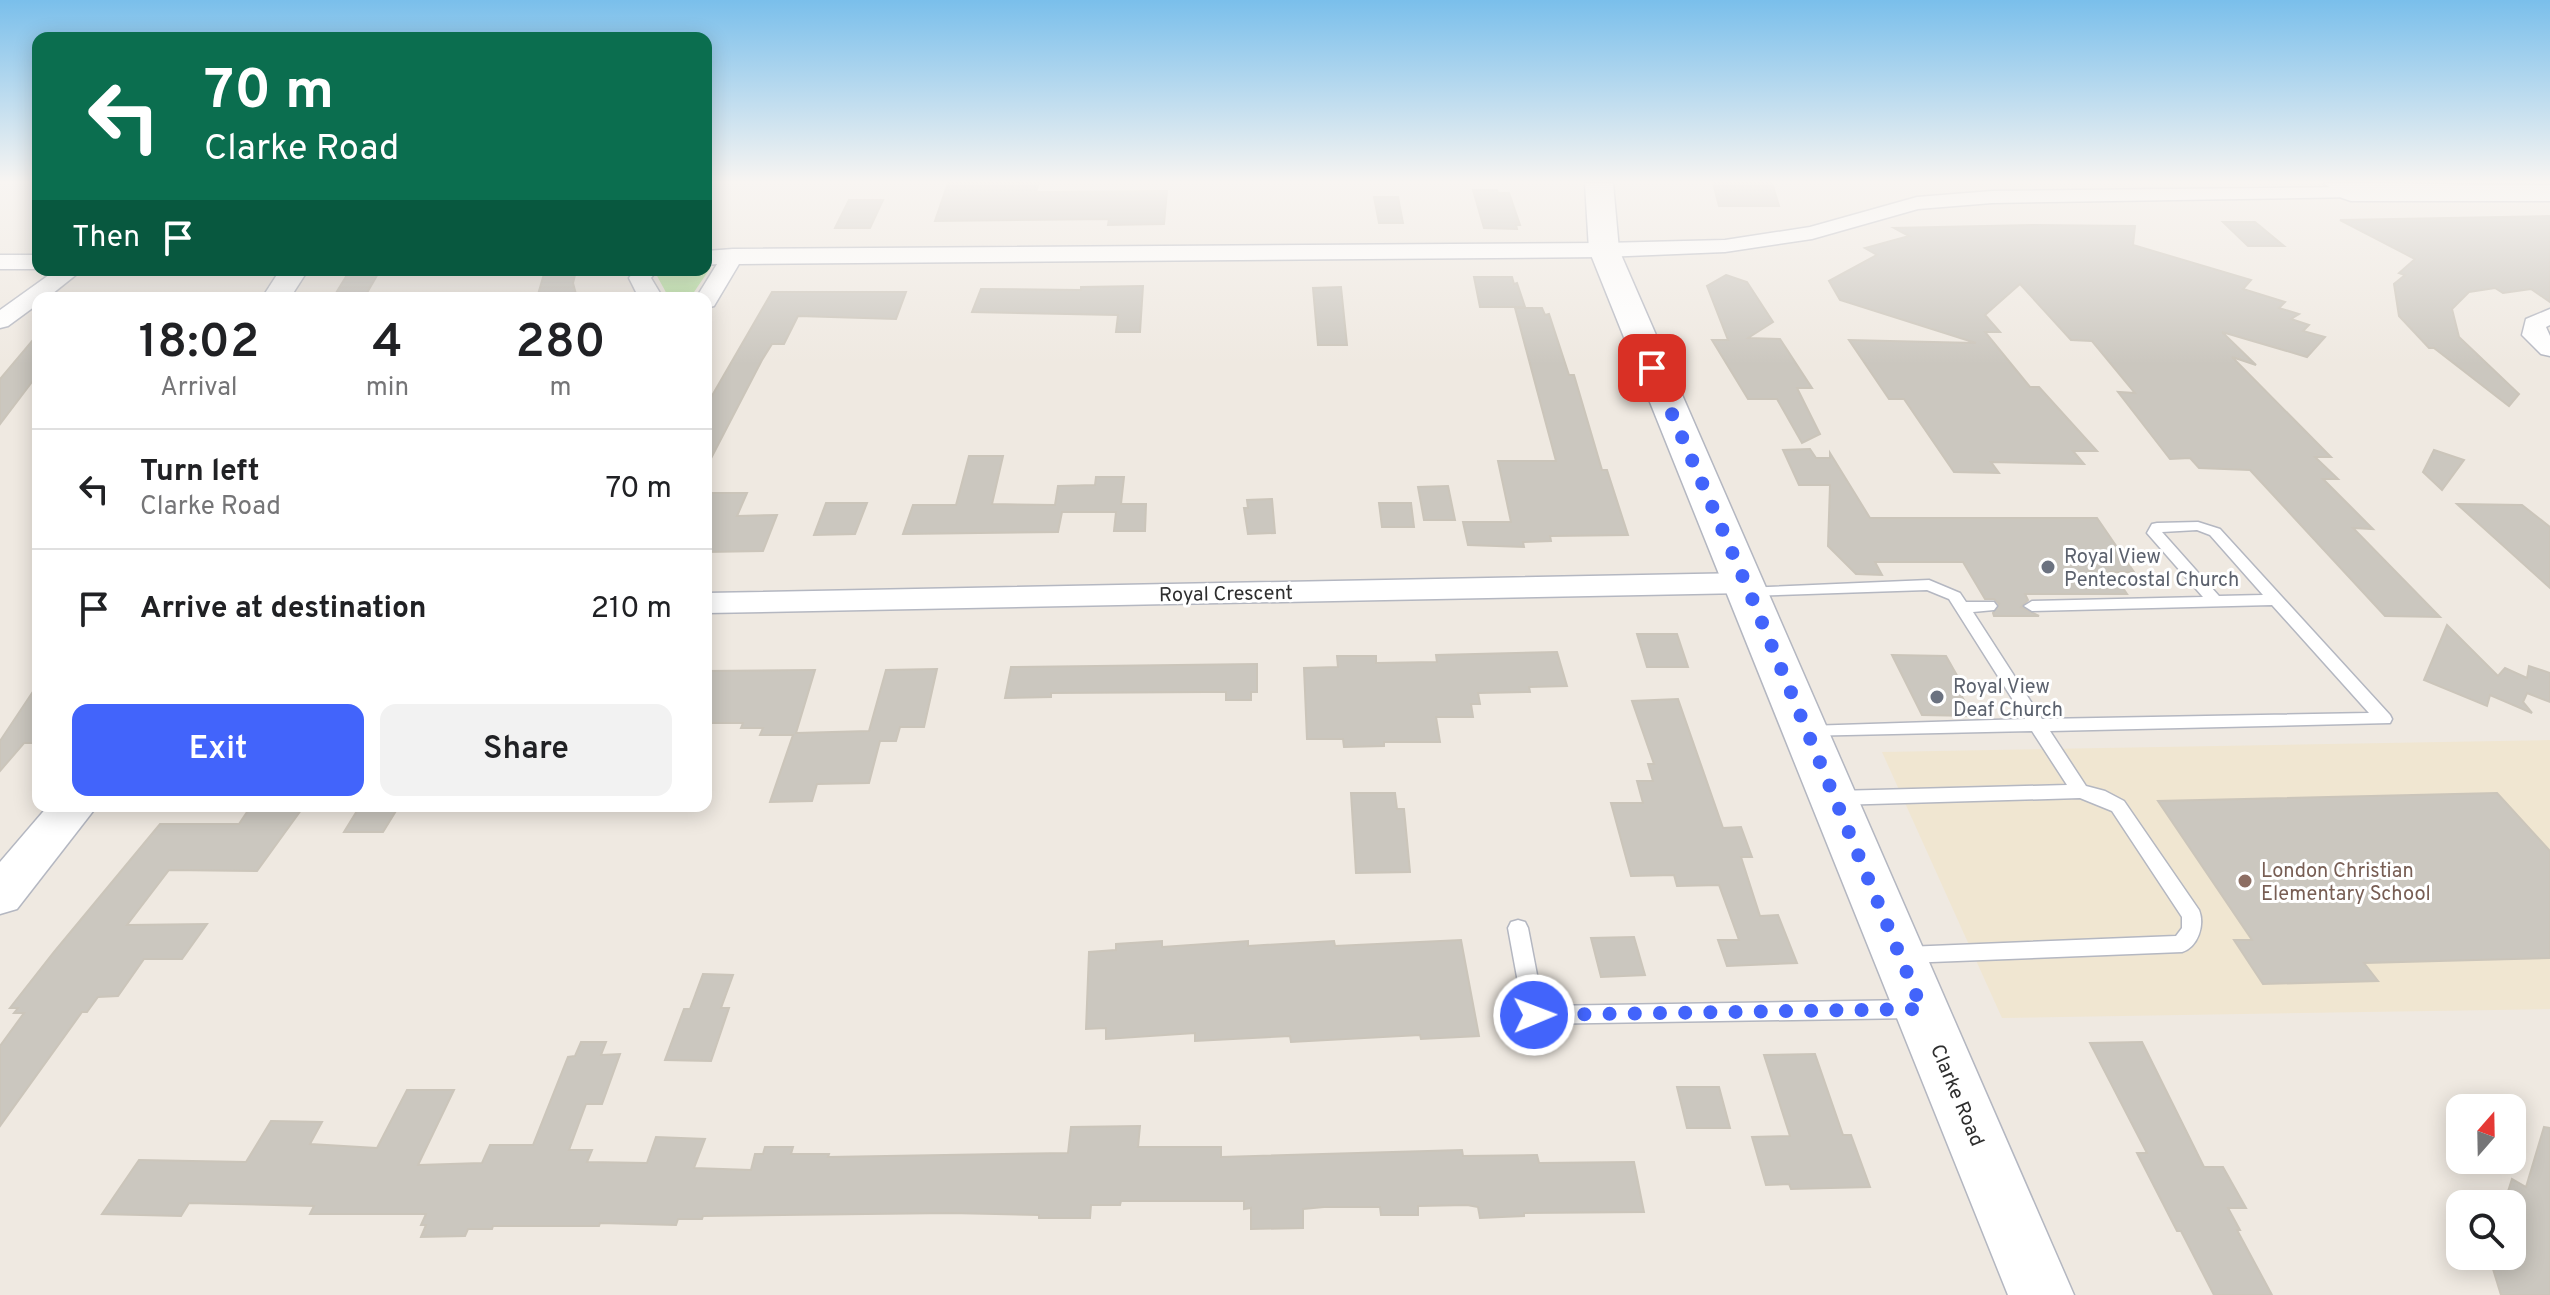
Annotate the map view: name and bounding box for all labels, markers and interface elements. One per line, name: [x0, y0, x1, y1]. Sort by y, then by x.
text: 70 m: [204, 58, 334, 128]
icon: left: [72, 64, 176, 168]
text: Clarke Road: [204, 127, 399, 173]
icon: arrive: [156, 216, 200, 260]
text: Then: [72, 220, 140, 257]
text: 18:02: [139, 314, 259, 374]
text: 4: [372, 314, 403, 374]
text: 280: [516, 314, 605, 374]
pin: [1618, 334, 1686, 402]
icon: arrive: [1630, 346, 1674, 390]
text: Arrival: [160, 372, 238, 405]
text: min: [366, 372, 409, 405]
text: m: [550, 372, 572, 405]
text: Turn left: [140, 454, 260, 491]
icon: left: [72, 467, 116, 511]
text: 70 m: [606, 471, 672, 508]
text: Clarke Road: [140, 491, 281, 524]
place label: Royal View Pentecostal Church: [2064, 545, 2239, 594]
marker: Royal View Pentecostal Church: [2039, 558, 2057, 576]
street label: Royal Crescent: [1159, 581, 1293, 609]
icon: arrive: [72, 587, 116, 631]
text: Arrive at destination: [140, 591, 426, 628]
text: 210 m: [591, 591, 672, 628]
place label: Royal View Deaf Church: [1953, 675, 2063, 724]
marker: Royal View Deaf Church: [1928, 688, 1946, 706]
button: Exit: [72, 704, 364, 796]
button: Share: [380, 704, 672, 796]
place label: London Christian Elementary School: [2261, 859, 2431, 908]
marker: London Christian Elementary School: [2236, 872, 2254, 890]
position arrow: [1492, 973, 1576, 1057]
street label: Clarke Road: [1923, 1041, 1989, 1151]
north arrow: [2446, 1094, 2526, 1174]
map controls: [2446, 1094, 2526, 1270]
button: search: [2446, 1190, 2526, 1270]

